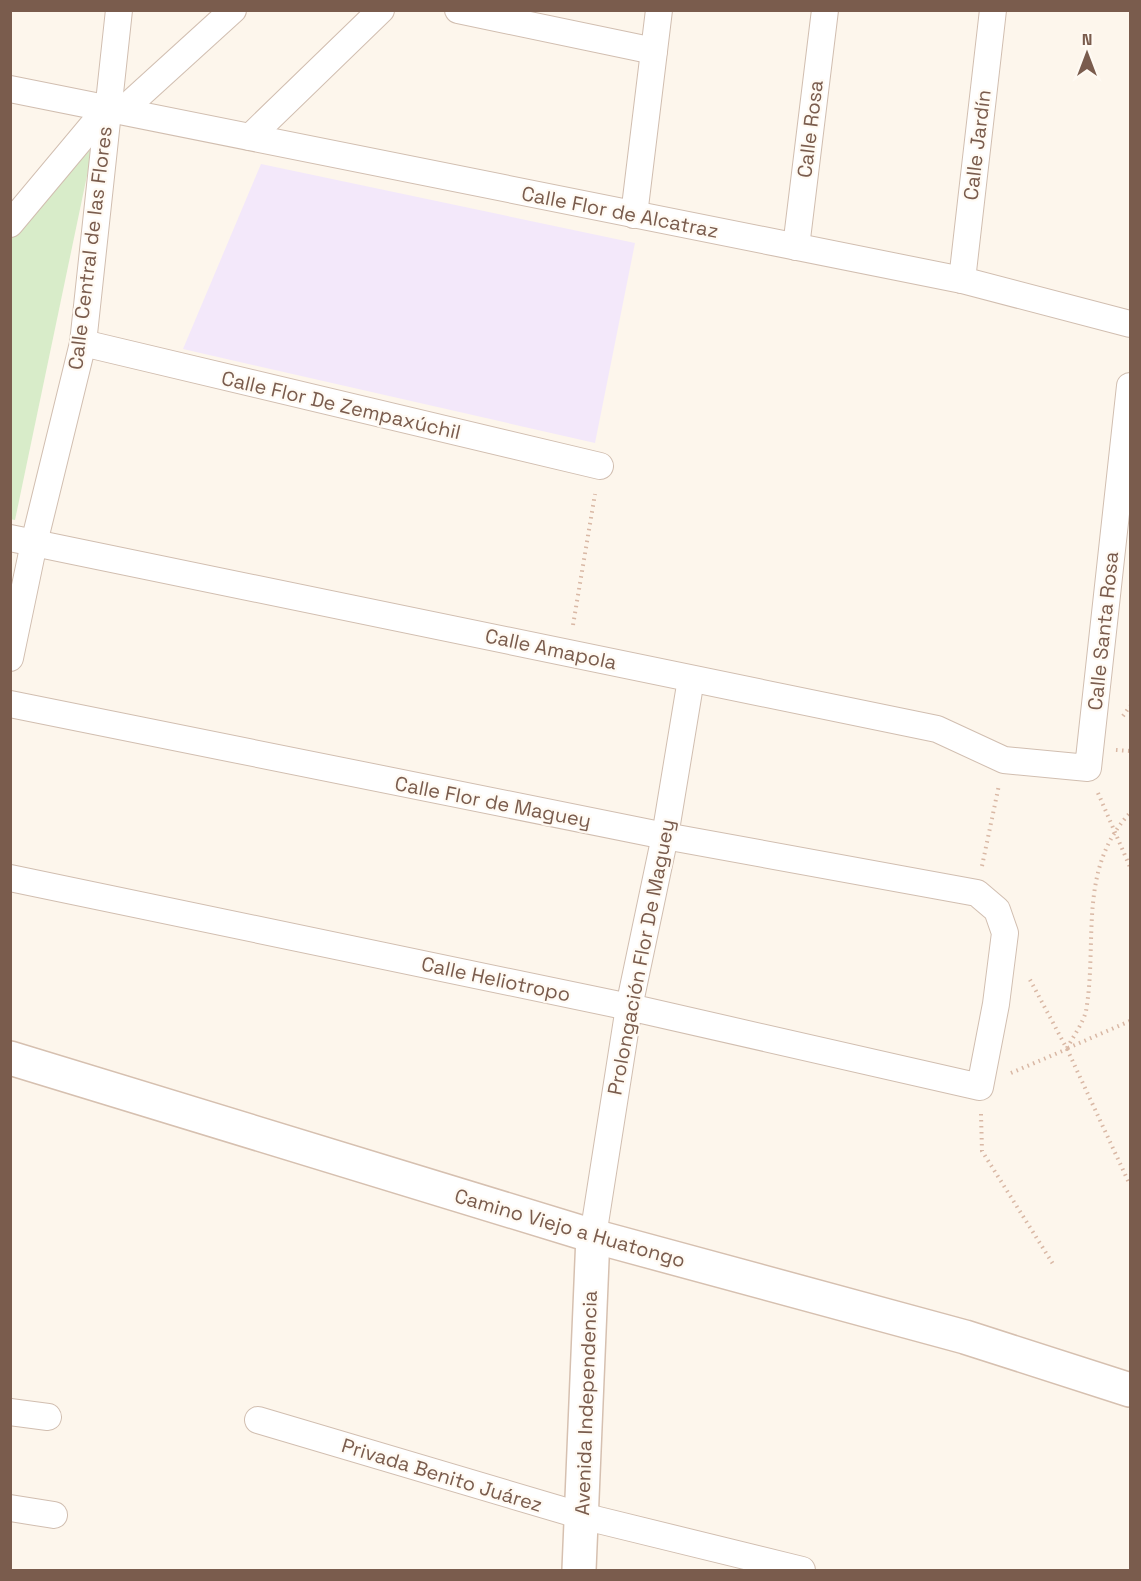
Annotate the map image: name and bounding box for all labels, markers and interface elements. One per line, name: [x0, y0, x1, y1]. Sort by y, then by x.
north arrow: [1057, 24, 1117, 84]
text: N: [1082, 29, 1092, 50]
street label: Calle Rosa: [791, 79, 829, 179]
street label: Calle Jardín: [957, 88, 997, 202]
street label: Calle Central de las Flores: [62, 125, 118, 371]
street label: Calle Flor de Alcatraz: [519, 180, 721, 244]
street label: Calle Flor De Zempaxúchil: [219, 365, 463, 445]
street label: Calle Santa Rosa: [1082, 550, 1124, 712]
street label: Calle Amapola: [483, 622, 619, 676]
street label: Calle Flor de Maguey: [393, 770, 593, 834]
street label: Prolongación Flor De Maguey: [601, 817, 681, 1097]
street label: Calle Heliotropo: [419, 950, 573, 1008]
street label: Camino Viejo a Huatongo: [452, 1183, 688, 1273]
street label: Avenida Independencia: [569, 1290, 603, 1516]
street label: Privada Benito Juárez: [339, 1432, 545, 1518]

